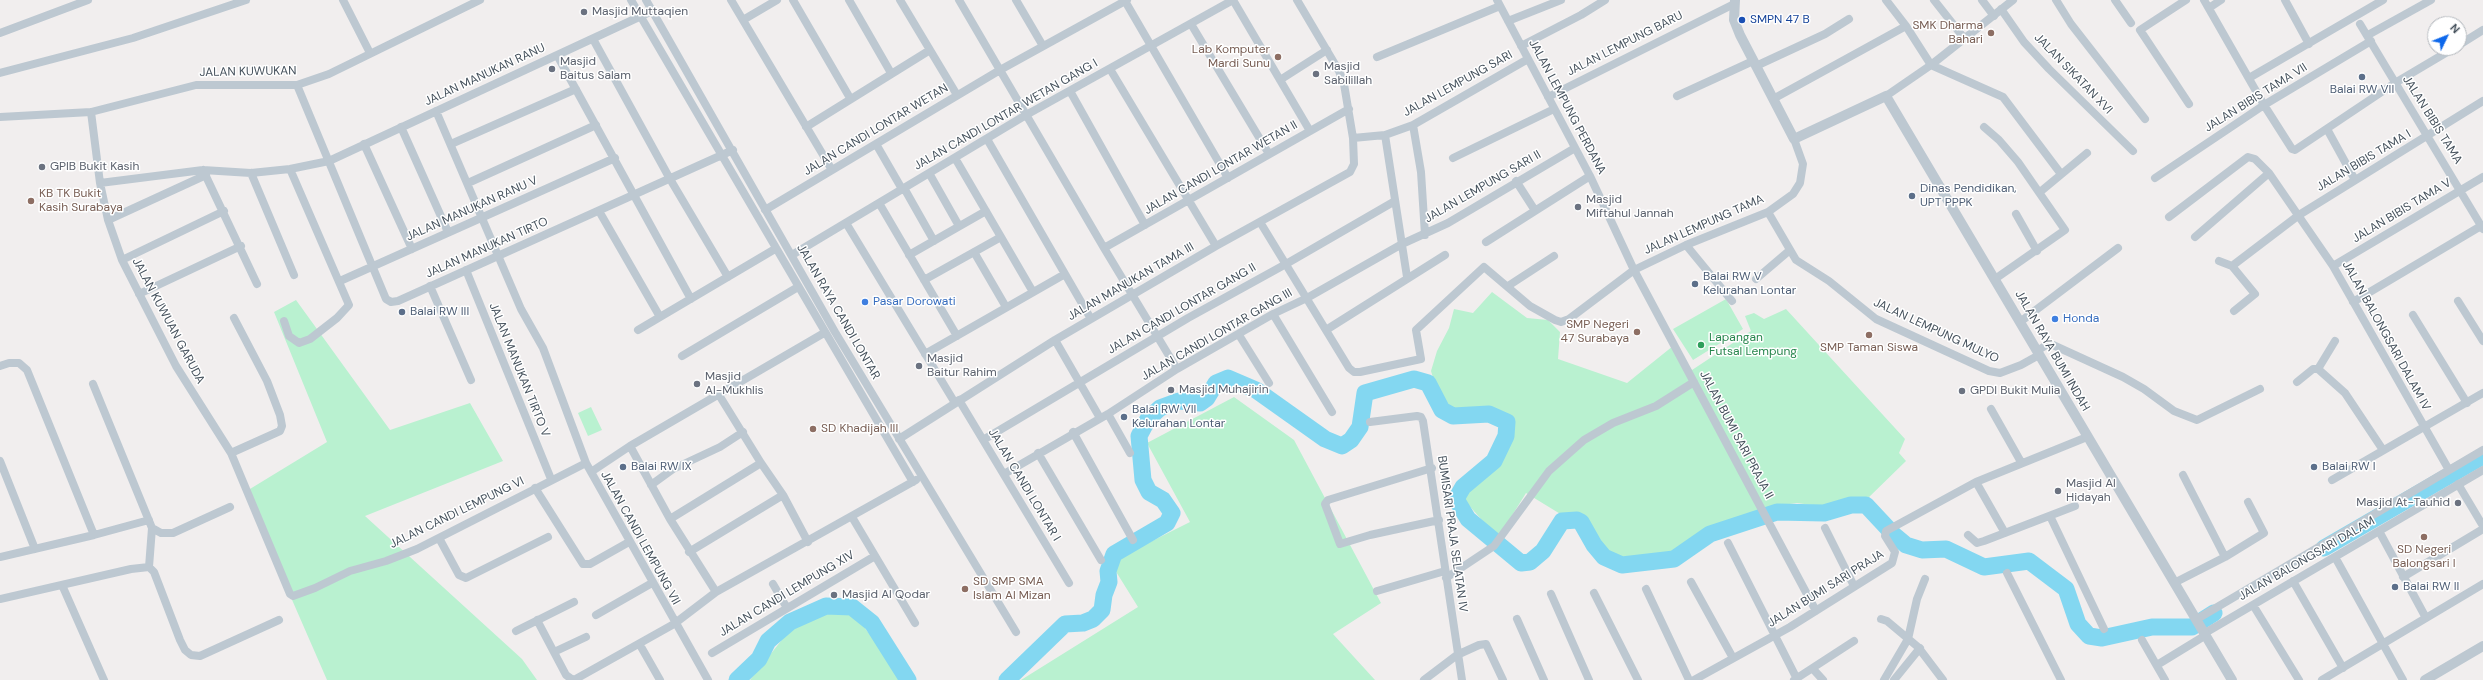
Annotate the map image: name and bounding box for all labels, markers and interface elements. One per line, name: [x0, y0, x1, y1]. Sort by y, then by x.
place label: Masjid Muttaqien: [592, 5, 688, 19]
marker: Masjid Muttaqien: [579, 7, 589, 17]
street label: JALAN LEMPUNG BARU: [1565, 9, 1685, 79]
place label: SMPN 47 B: [1750, 13, 1810, 27]
marker: SMPN 47 B: [1737, 15, 1747, 25]
north arrow: [2427, 16, 2467, 56]
place label: SMK Dharma Bahari: [1912, 19, 1983, 47]
text: N: [2447, 21, 2463, 36]
marker: SMK Dharma Bahari: [1986, 28, 1996, 38]
street label: JALAN SIKATAN XVI: [2031, 31, 2115, 117]
street label: JALAN LEMPUNG PERDANA: [1525, 37, 1609, 177]
street label: JALAN MANUKAN RANU: [422, 41, 548, 109]
place label: Lab Komputer Mardi Sunu: [1192, 43, 1270, 71]
street label: JALAN LEMPUNG SARI: [1401, 48, 1515, 120]
marker: Lab Komputer Mardi Sunu: [1273, 52, 1283, 62]
place label: Masjid Baitus Salam: [560, 55, 631, 83]
street label: JALAN CANDI LONTAR WETAN GANG I: [912, 56, 1100, 174]
place label: Masjid Sabilillah: [1324, 60, 1372, 88]
street label: JALAN BIBIS TAMA VII: [2202, 61, 2310, 135]
street label: JALAN KUWUKAN: [199, 64, 297, 80]
marker: Masjid Baitus Salam: [547, 64, 557, 74]
marker: Masjid Sabilillah: [1311, 69, 1321, 79]
marker: Balai RW VII: [2357, 72, 2367, 82]
street label: JALAN BIBIS TAMA: [2399, 73, 2465, 167]
street label: JALAN CANDI LONTAR WETAN: [801, 81, 951, 179]
place label: Balai RW VII: [2330, 83, 2394, 97]
street label: JALAN CANDI LONTAR WETAN II: [1142, 118, 1300, 218]
street label: JALAN BIBIS TAMA I: [2314, 127, 2414, 195]
street label: JALAN LEMPUNG SARI II: [1422, 148, 1544, 226]
place label: GPIB Bukit Kasih: [50, 160, 139, 174]
marker: GPIB Bukit Kasih: [37, 162, 47, 172]
street label: JALAN MANUKAN RANU V: [404, 173, 540, 245]
street label: JALAN BIBIS TAMA V: [2350, 176, 2454, 246]
place label: Dinas Pendidikan, UPT PPPK: [1920, 182, 2016, 210]
place label: KB TK Bukit Kasih Surabaya: [39, 187, 123, 215]
marker: Dinas Pendidikan, UPT PPPK: [1907, 191, 1917, 201]
street label: JALAN LEMPUNG TAMA: [1642, 192, 1766, 258]
place label: Masjid Miftahul Jannah: [1586, 193, 1674, 221]
marker: KB TK Bukit Kasih Surabaya: [26, 196, 36, 206]
marker: Masjid Miftahul Jannah: [1573, 202, 1583, 212]
street label: JALAN MANUKAN TIRTO: [424, 215, 550, 281]
street label: JALAN MANUKAN TAMA III: [1065, 240, 1197, 324]
street label: JALAN RAYA CANDI LONTAR: [793, 242, 883, 382]
street label: JALAN KUWUAN GARUDA: [129, 256, 207, 386]
street label: JALAN BALONGSARI DALAM IV: [2339, 259, 2433, 413]
street label: JALAN CANDI LONTAR GANG II: [1105, 261, 1259, 357]
place label: Balai RW V Kelurahan Lontar: [1703, 270, 1796, 298]
marker: Balai RW V Kelurahan Lontar: [1690, 279, 1700, 289]
street label: JALAN CANDI LONTAR GANG III: [1139, 286, 1295, 384]
street label: JALAN RAYA BUMI INDAH: [2012, 288, 2092, 414]
place label: Pasar Dorowati: [873, 295, 956, 309]
street label: JALAN LEMPUNG MULYO: [1871, 296, 2001, 366]
marker: Pasar Dorowati: [860, 297, 870, 307]
street label: JALAN MANUKAN TIRTO V: [485, 301, 553, 439]
place label: Balai RW III: [410, 305, 469, 319]
marker: Balai RW III: [397, 307, 407, 317]
place label: Honda: [2063, 312, 2099, 326]
marker: Honda: [2050, 314, 2060, 324]
place label: SMP Negeri 47 Surabaya: [1561, 318, 1629, 346]
marker: SMP Negeri 47 Surabaya: [1632, 327, 1642, 337]
marker: SMP Taman Siswa: [1864, 330, 1874, 340]
place label: Lapangan Futsal Lempung: [1709, 331, 1797, 359]
marker: Lapangan Futsal Lempung: [1696, 340, 1706, 350]
place label: SMP Taman Siswa: [1820, 341, 1918, 355]
place label: Masjid Baitur Rahim: [927, 352, 997, 380]
marker: Masjid Baitur Rahim: [914, 361, 924, 371]
street label: JALAN BUMI SARI PRAJA II: [1696, 368, 1776, 502]
place label: Masjid Al-Mukhlis: [705, 370, 764, 398]
marker: Masjid Al-Mukhlis: [692, 379, 702, 389]
place label: Masjid Muhajirin: [1179, 383, 1269, 397]
place label: GPDI Bukit Mulia: [1970, 384, 2060, 398]
marker: Masjid Muhajirin: [1166, 385, 1176, 395]
marker: GPDI Bukit Mulia: [1957, 386, 1967, 396]
place label: Balai RW VII Kelurahan Lontar: [1132, 403, 1225, 431]
marker: Balai RW VII Kelurahan Lontar: [1119, 412, 1129, 422]
place label: SD Khadijah III: [821, 422, 898, 436]
marker: SD Khadijah III: [808, 424, 818, 434]
street label: JALAN CANDI LONTAR I: [985, 426, 1063, 544]
street label: BUMISARI PRAJA SELATAN IV: [1434, 455, 1470, 613]
place label: Balai RW IX: [631, 460, 692, 474]
place label: Balai RW I: [2322, 460, 2376, 474]
marker: Balai RW IX: [618, 462, 628, 472]
marker: Balai RW I: [2309, 462, 2319, 472]
street label: JALAN CANDI LEMPUNG VII: [597, 469, 683, 607]
street label: JALAN CANDI LEMPUNG VI: [387, 474, 527, 552]
place label: Masjid Al Hidayah: [2066, 477, 2116, 505]
marker: Masjid Al Hidayah: [2053, 486, 2063, 496]
place label: Masjid At-Tauhid: [2356, 496, 2450, 510]
marker: Masjid At-Tauhid: [2453, 498, 2463, 508]
street label: JALAN BALONGSARI DALAM: [2236, 514, 2378, 604]
marker: SD Negeri Balongsari I: [2419, 532, 2429, 542]
place label: SD Negeri Balongsari I: [2392, 543, 2456, 571]
street label: JALAN BUMI SARI PRAJA: [1765, 547, 1887, 631]
street label: JALAN CANDI LEMPUNG XIV: [717, 548, 857, 640]
place label: SD SMP SMA Islam Al Mizan: [973, 575, 1051, 603]
place label: Balai RW II: [2403, 580, 2459, 594]
marker: Balai RW II: [2390, 582, 2400, 592]
marker: SD SMP SMA Islam Al Mizan: [960, 584, 970, 594]
place label: Masjid Al Qodar: [842, 588, 930, 602]
marker: Masjid Al Qodar: [829, 590, 839, 600]

